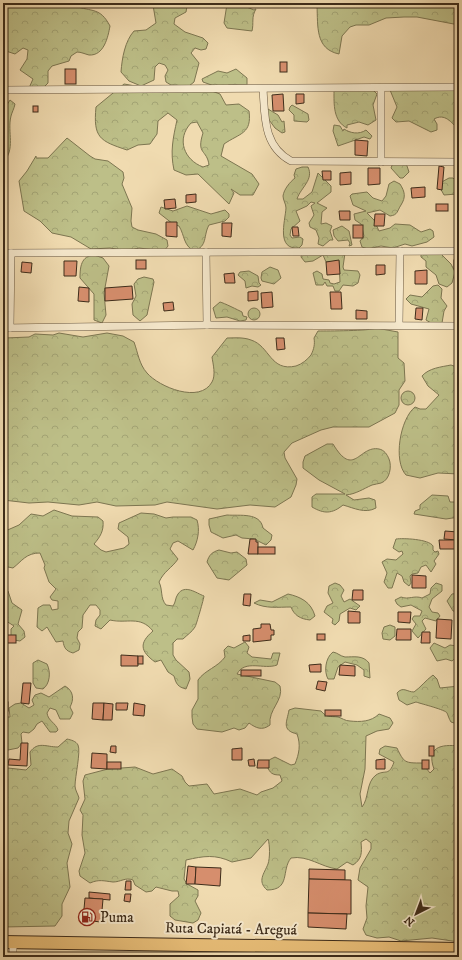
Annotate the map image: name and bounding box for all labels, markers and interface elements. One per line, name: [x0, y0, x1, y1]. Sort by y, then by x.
north arrow: [396, 894, 436, 934]
fuel station icon: Puma: [77, 907, 97, 927]
place label: Puma: [100, 908, 134, 927]
text: N: [402, 912, 418, 929]
street label: Ruta Capiatá - Areguá: [165, 918, 298, 940]

